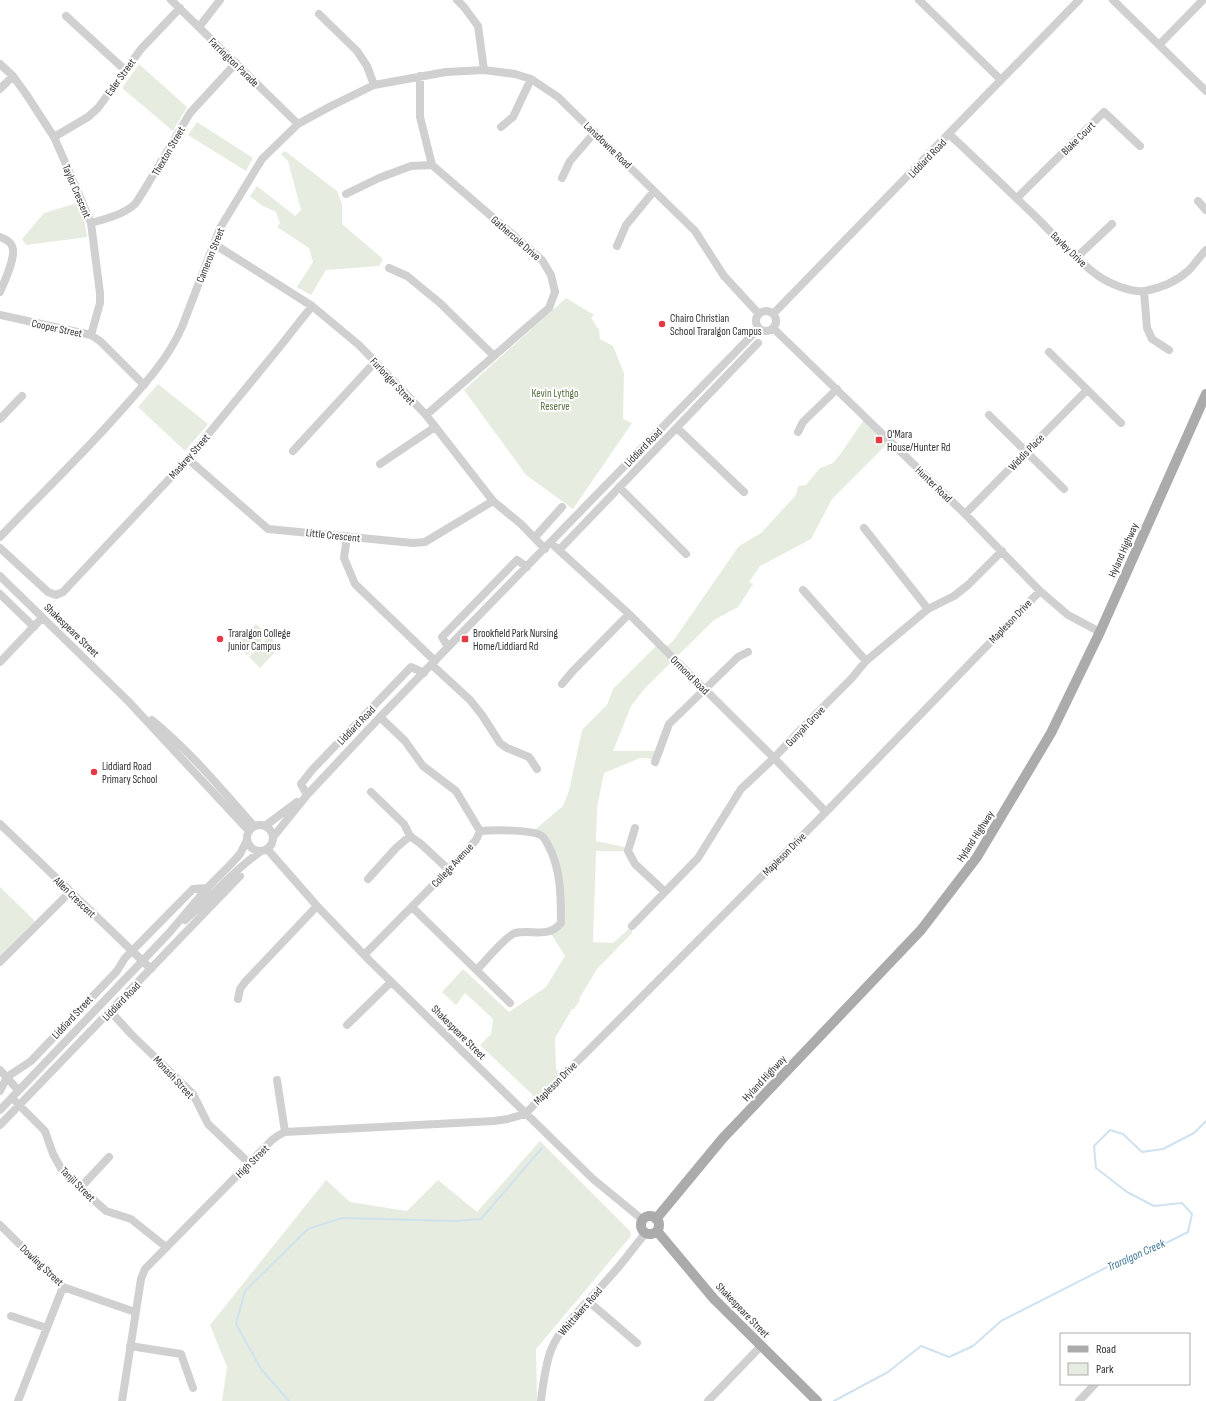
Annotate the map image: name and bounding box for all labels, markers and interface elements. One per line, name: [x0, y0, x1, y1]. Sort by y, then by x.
street label: Farrington Parade: [206, 35, 262, 90]
street label: Esler Street: [102, 56, 139, 99]
street label: Blake Court: [1059, 118, 1098, 158]
street label: Lansdowne Road: [581, 119, 635, 172]
street label: Thexton Street: [149, 124, 188, 178]
street label: Liddiard Road: [906, 136, 949, 181]
street label: Taylor Crescent: [59, 162, 94, 221]
street label: Gathercole Drive: [488, 213, 543, 263]
street label: Cameron Street: [194, 225, 228, 285]
street label: Bayley Drive: [1048, 229, 1089, 270]
place label: Chairo Christian School Traralgon Campus: [670, 312, 762, 338]
street label: Cooper Street: [30, 317, 84, 340]
marker: Chairo Christian School Traralgon Campus: [657, 319, 667, 329]
street label: Furlonger Street: [367, 355, 418, 408]
park label: Kevin Lythgo Reserve: [531, 387, 579, 413]
street label: Liddiard Road: [622, 425, 665, 470]
place label: O'Mara House/Hunter Rd: [887, 428, 951, 454]
street label: Maskrey Street: [166, 431, 213, 482]
street label: Widdis Place: [1006, 431, 1047, 473]
marker: O'Mara House/Hunter Rd: [874, 435, 884, 445]
street label: Hunter Road: [913, 464, 955, 505]
street label: Hyland Highway: [1106, 520, 1142, 579]
street label: Little Crescent: [305, 526, 361, 545]
street label: Mapleson Drive: [986, 597, 1034, 646]
street label: Shakespeare Street: [41, 601, 102, 660]
place label: Traralgon College Junior Campus: [227, 627, 291, 653]
place label: Brookfield Park Nursing Home/Liddiard Rd: [473, 627, 559, 653]
marker: Traralgon College Junior Campus: [215, 634, 225, 644]
marker: Brookfield Park Nursing Home/Liddiard Rd: [460, 634, 470, 644]
street label: Ormond Road: [668, 653, 712, 698]
street label: Liddiard Road: [335, 703, 378, 748]
street label: Gunyah Grove: [783, 703, 828, 749]
place label: Liddiard Road Primary School: [102, 760, 157, 786]
marker: Liddiard Road Primary School: [89, 767, 99, 777]
street label: Hyland Highway: [954, 808, 997, 864]
street label: Mapleson Drive: [760, 830, 809, 879]
street label: College Avenue: [429, 841, 476, 890]
street label: Allen Crescent: [50, 873, 99, 921]
street label: Liddiard Road: [100, 979, 143, 1024]
street label: Liddiard Street: [49, 993, 96, 1042]
street label: Shakespeare Street: [429, 1002, 489, 1063]
street label: Hyland Highway: [740, 1052, 790, 1104]
street label: Monash Street: [151, 1053, 197, 1102]
street label: Mapleson Drive: [531, 1059, 580, 1108]
street label: High Street: [233, 1142, 272, 1181]
street label: Tanjil Street: [58, 1164, 98, 1205]
water label: Traralgon Creek: [1105, 1236, 1168, 1275]
street label: Dowling Street: [17, 1242, 66, 1289]
street label: Shakespeare Street: [713, 1280, 773, 1341]
street label: Whittakers Road: [556, 1284, 605, 1338]
legend: [1060, 1333, 1190, 1385]
text: Road: [1096, 1342, 1116, 1357]
text: Park: [1096, 1362, 1114, 1377]

